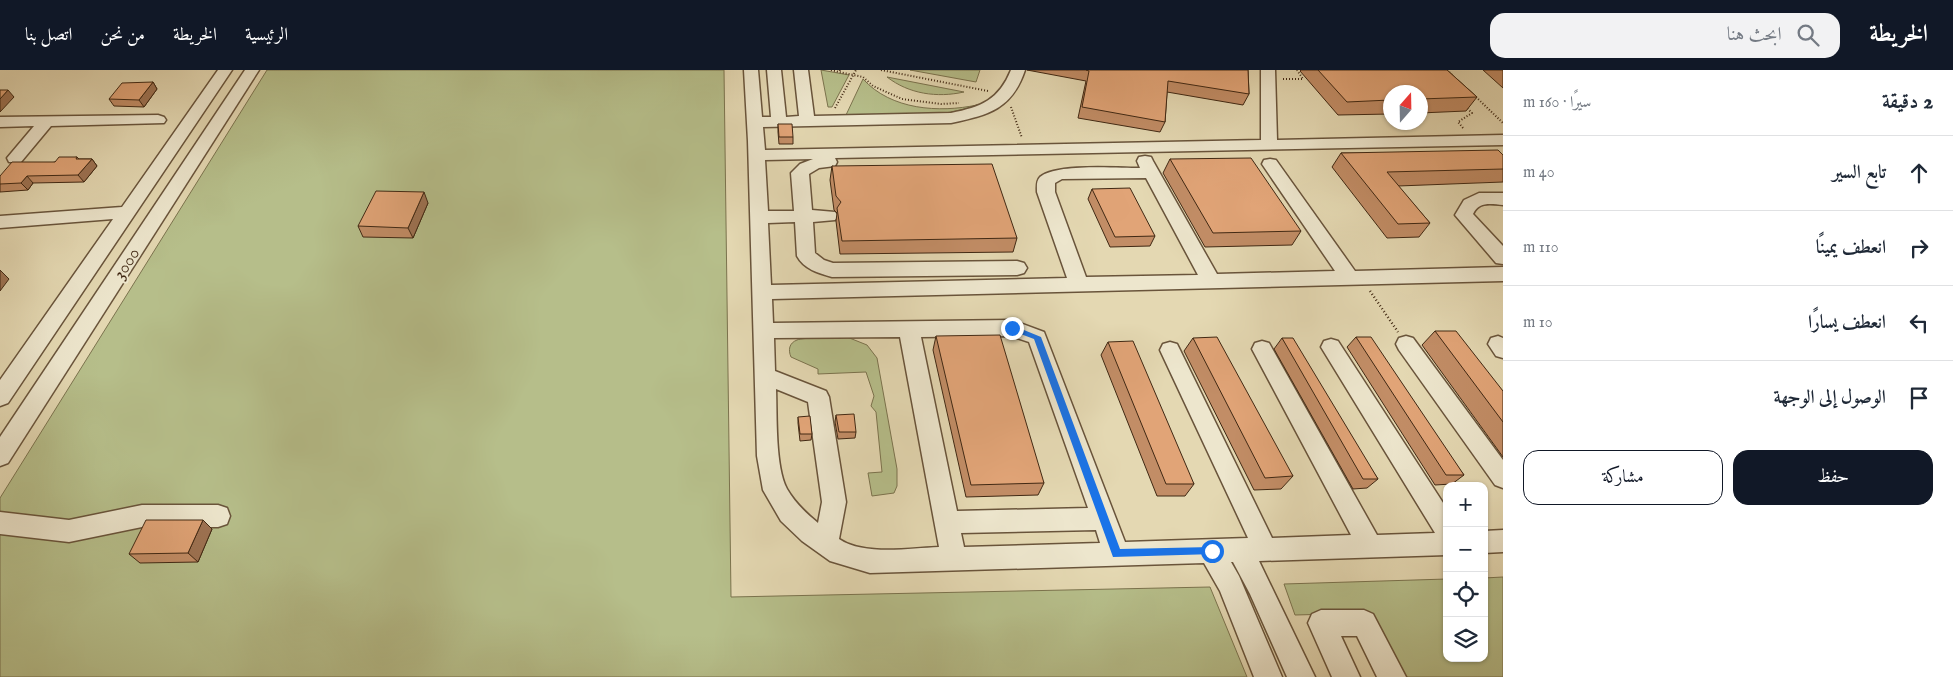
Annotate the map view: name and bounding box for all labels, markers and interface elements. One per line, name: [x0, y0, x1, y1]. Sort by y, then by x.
search box: [1490, 13, 1840, 58]
text: الخريطة: [1870, 19, 1928, 50]
icon: search: [1794, 21, 1822, 49]
text: ابحث هنا: [1727, 23, 1782, 47]
text: اتصل بنا: [25, 24, 72, 47]
text: من نحن: [100, 24, 145, 47]
text: الخريطة: [173, 24, 217, 47]
text: الرئيسية: [245, 24, 288, 47]
north arrow: [1383, 85, 1428, 130]
text: 2 دقيقة: [1882, 89, 1933, 116]
text: سيرًا · 160 m: [1523, 93, 1591, 113]
icon: ahead: [1905, 159, 1933, 187]
text: تابع السير: [1832, 161, 1886, 185]
text: 40 m: [1523, 163, 1555, 183]
icon: right: [1905, 234, 1933, 262]
text: انعطف يمينًا: [1816, 236, 1886, 260]
text: 110 m: [1523, 238, 1559, 258]
street label: 3000: [109, 244, 146, 284]
icon: left: [1905, 309, 1933, 337]
text: انعطف يسارًا: [1808, 311, 1886, 335]
text: 10 m: [1523, 313, 1553, 333]
route end: [1001, 317, 1024, 340]
icon: arrive: [1905, 384, 1933, 412]
text: الوصول إلى الوجهة: [1774, 386, 1886, 410]
button: مشاركة: [1523, 450, 1723, 505]
button: حفظ: [1733, 450, 1933, 505]
map controls: [1443, 482, 1488, 662]
button: +: [1443, 482, 1488, 527]
button: −: [1443, 527, 1488, 572]
route start: [1201, 540, 1224, 563]
button: locate: [1443, 572, 1488, 617]
button: layers: [1443, 617, 1488, 662]

